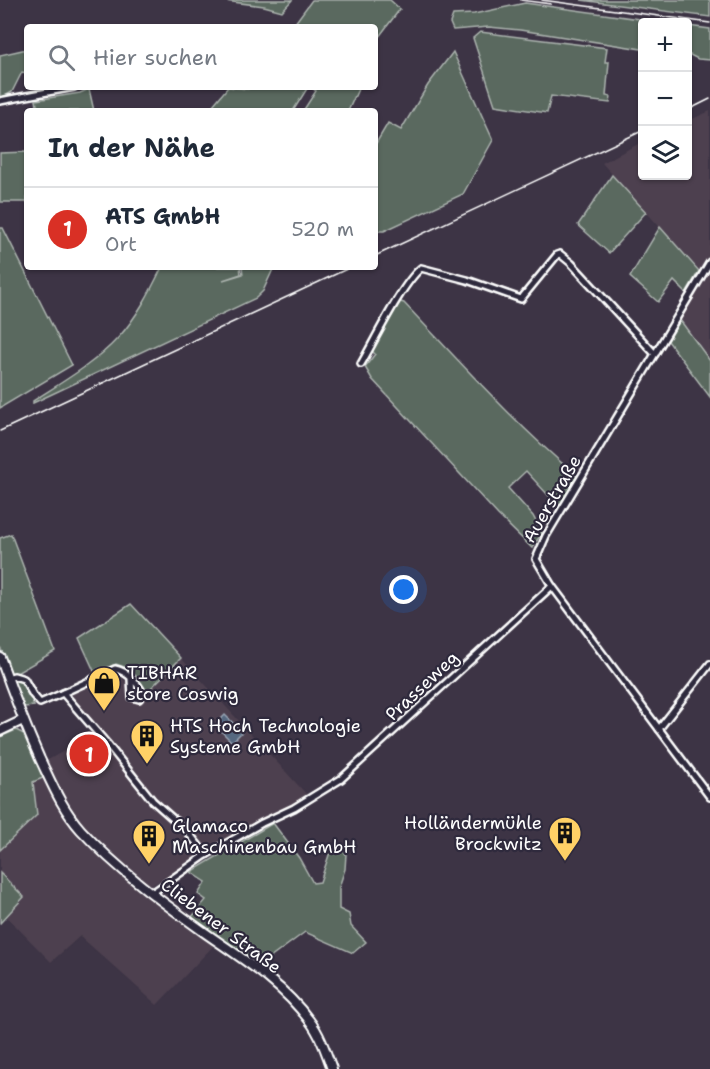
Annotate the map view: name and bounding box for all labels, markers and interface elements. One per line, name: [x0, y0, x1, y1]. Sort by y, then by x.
map controls: [638, 18, 692, 180]
button: +: [638, 18, 692, 72]
search box: [24, 24, 378, 90]
icon: search: [45, 41, 78, 74]
text: Hier suchen: [93, 43, 218, 72]
button: −: [638, 72, 692, 126]
button: layers: [638, 126, 692, 180]
text: In der Nähe: [48, 130, 215, 165]
text: ATS GmbH: [105, 202, 220, 231]
text: 1: [63, 216, 72, 242]
text: 520 m: [291, 216, 354, 242]
text: Ort: [105, 231, 137, 257]
street label: Auerstraße: [517, 451, 587, 547]
your location: [389, 575, 418, 604]
street label: Prasseweg: [380, 646, 464, 726]
place label: TIBHAR store Coswig: [127, 661, 239, 706]
shop icon: TIBHAR store Coswig: [86, 665, 122, 712]
place label: HTS Hoch Technologie Systeme GmbH: [170, 714, 361, 759]
building icon: HTS Hoch Technologie Systeme GmbH: [129, 718, 165, 765]
pin: 1: [70, 732, 109, 777]
place label: Holländermühle Brockwitz: [404, 811, 542, 856]
place label: Glamaco Maschinenbau GmbH: [172, 814, 357, 859]
building icon: Holländermühle Brockwitz: [547, 815, 583, 862]
building icon: Glamaco Maschinenbau GmbH: [131, 818, 167, 865]
street label: Cliebener Straße: [156, 873, 286, 979]

